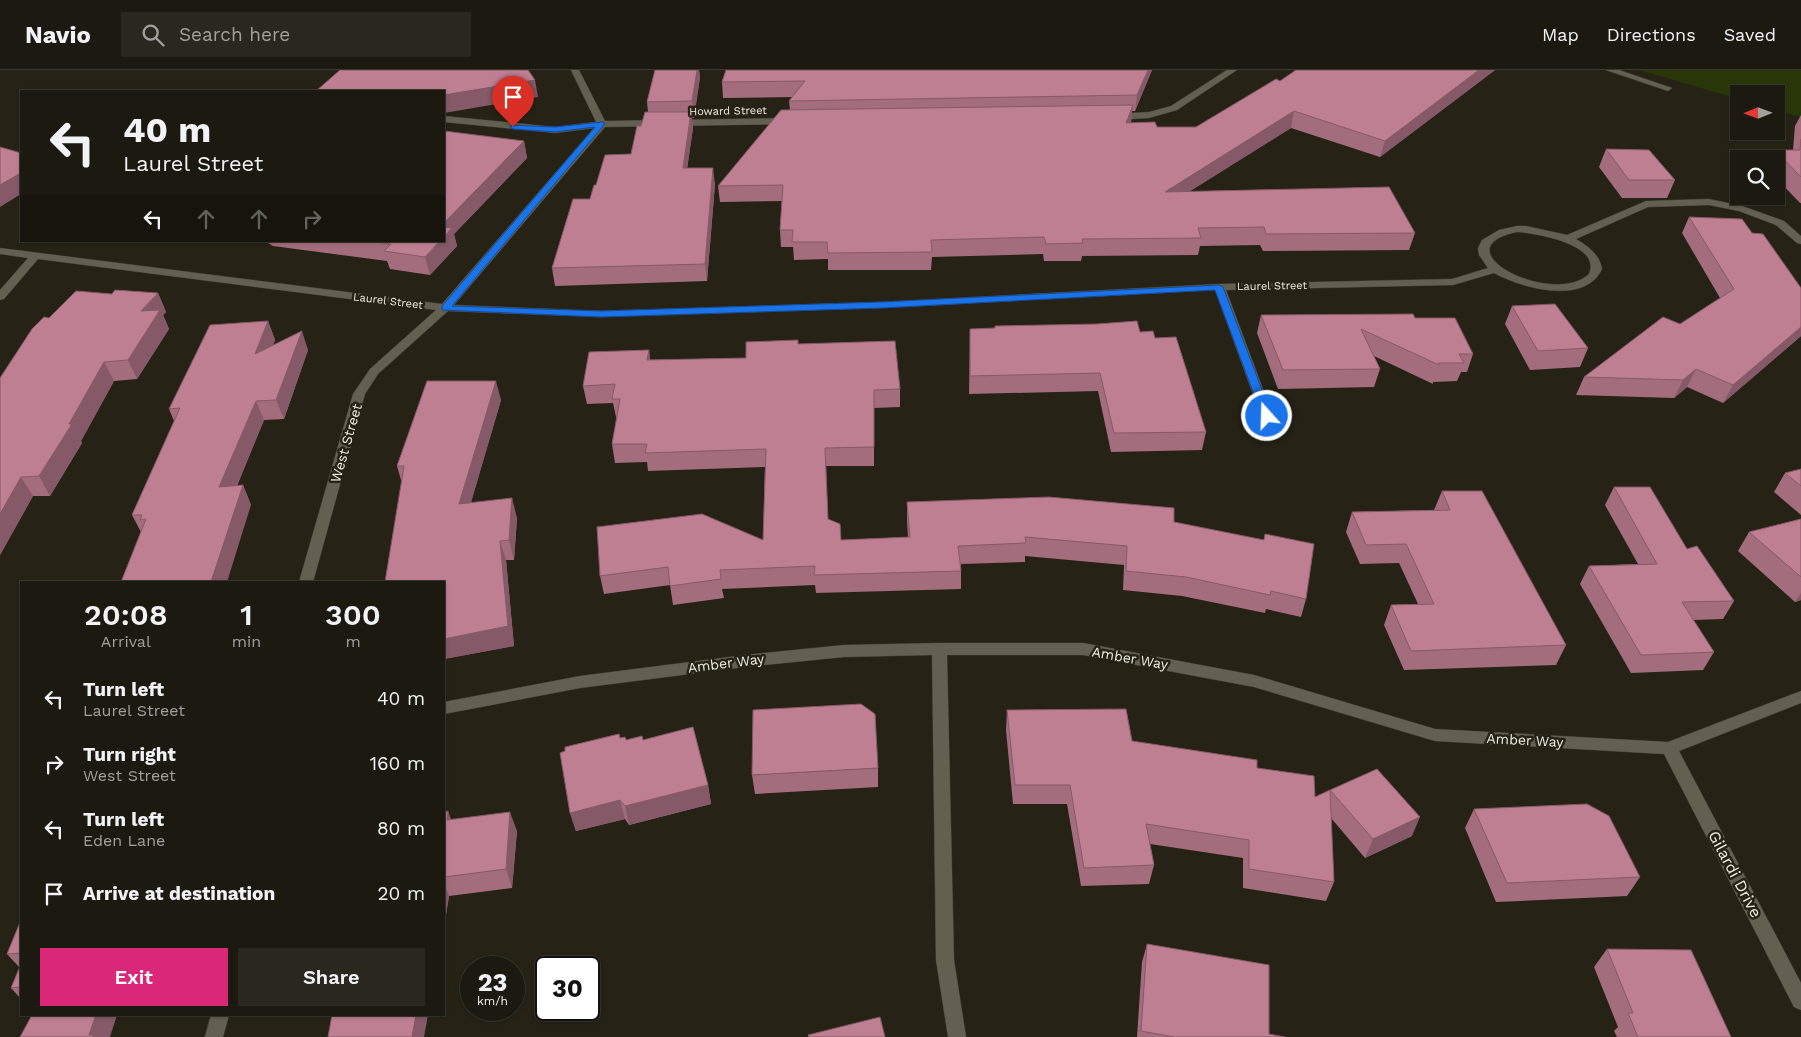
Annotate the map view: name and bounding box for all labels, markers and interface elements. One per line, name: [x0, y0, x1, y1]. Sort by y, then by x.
search box: [121, 12, 471, 57]
text: Navio: [25, 21, 91, 49]
icon: search: [139, 21, 167, 49]
text: Search here: [179, 23, 290, 46]
text: Map: [1542, 24, 1579, 45]
text: Directions: [1607, 24, 1696, 45]
text: Saved: [1724, 24, 1776, 45]
pin: [492, 76, 534, 127]
icon: arrive: [499, 83, 527, 111]
north arrow: [1730, 85, 1785, 140]
map controls: [1730, 85, 1785, 205]
street label: Howard Street: [689, 104, 767, 118]
text: 40 m: [123, 109, 211, 151]
icon: left: [40, 110, 105, 175]
button: search: [1730, 150, 1785, 205]
text: Laurel Street: [123, 151, 263, 176]
icon: left: [139, 205, 167, 233]
icon: ahead: [192, 205, 220, 233]
icon: ahead: [245, 205, 273, 233]
icon: right: [298, 205, 326, 233]
street label: Laurel Street: [1237, 279, 1308, 293]
street label: Laurel Street: [352, 290, 424, 312]
position arrow: [1240, 389, 1292, 441]
street label: West Street: [327, 402, 365, 484]
text: 20:08: [84, 597, 168, 632]
text: 1: [240, 597, 253, 632]
text: 300: [325, 597, 381, 632]
text: Arrival: [101, 632, 151, 651]
text: min: [232, 632, 261, 651]
text: m: [345, 632, 361, 651]
street label: Amber Way: [1091, 643, 1170, 673]
street label: Amber Way: [687, 650, 766, 676]
text: Turn left: [83, 678, 164, 701]
icon: left: [40, 685, 68, 713]
text: 40 m: [377, 687, 425, 710]
text: Laurel Street: [83, 701, 185, 720]
street label: Amber Way: [1486, 730, 1565, 750]
text: Turn right: [83, 743, 176, 766]
icon: right: [40, 750, 68, 778]
text: 160 m: [370, 752, 425, 775]
text: West Street: [83, 766, 176, 785]
text: Turn left: [83, 808, 164, 831]
icon: left: [40, 815, 68, 843]
text: 80 m: [377, 817, 425, 840]
street label: Gilardi Drive: [1704, 827, 1766, 921]
text: Eden Lane: [83, 831, 165, 850]
icon: arrive: [40, 880, 68, 908]
text: Arrive at destination: [83, 882, 275, 905]
text: 20 m: [378, 882, 425, 905]
button: Exit: [40, 948, 228, 1006]
button: Share: [238, 948, 425, 1006]
speed limit sign: 30: [535, 956, 600, 1021]
text: 23: [478, 968, 507, 997]
text: km/h: [477, 994, 508, 1008]

